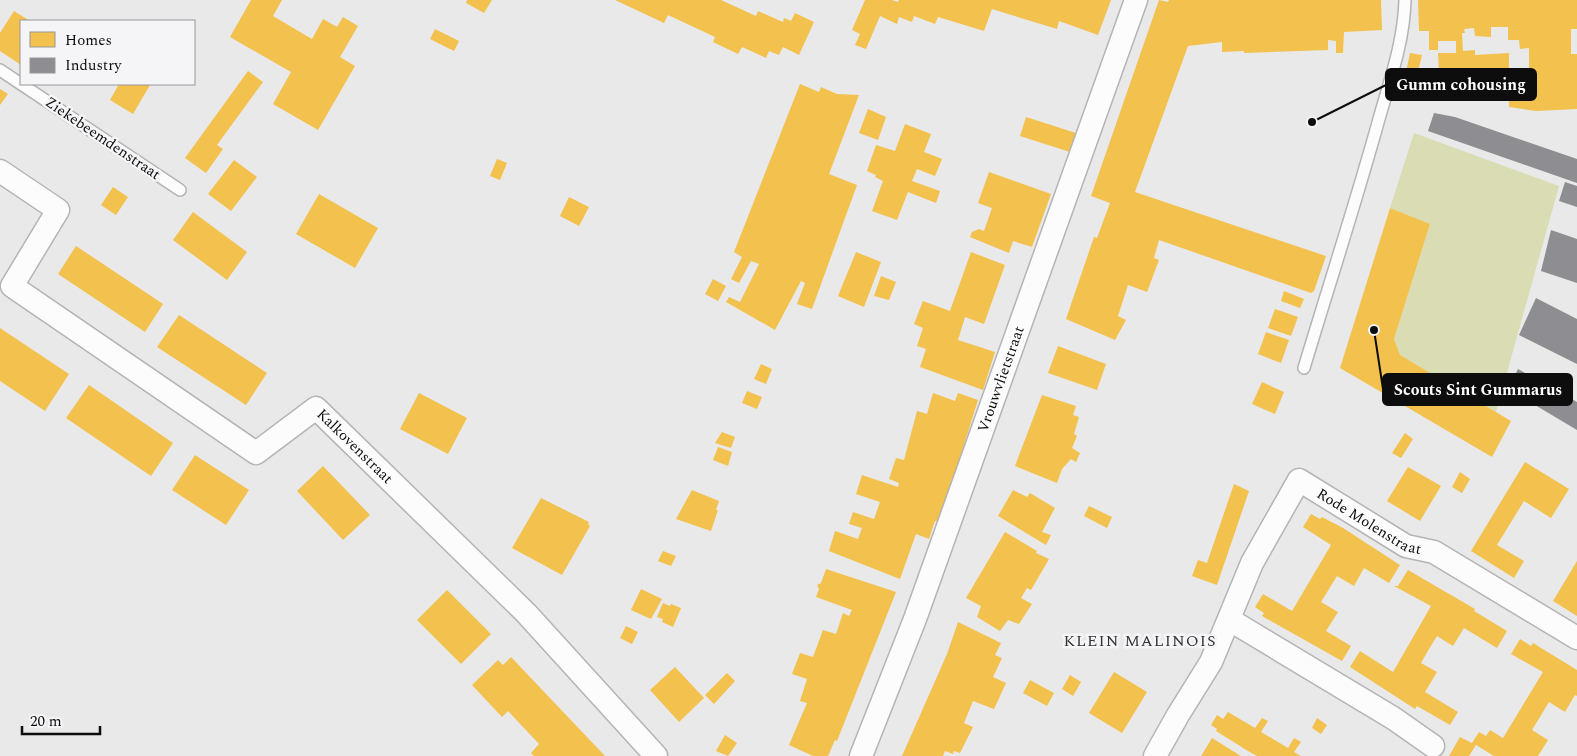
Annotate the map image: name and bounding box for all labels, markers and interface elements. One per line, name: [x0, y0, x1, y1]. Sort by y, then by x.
legend: [20, 20, 195, 85]
text: Homes: [65, 29, 112, 52]
text: Industry: [65, 54, 122, 77]
callout: Gumm cohousing: [1386, 69, 1536, 100]
text: Gumm cohousing: [1396, 73, 1526, 97]
street label: Ziekebeemdenstraat: [40, 91, 165, 186]
street label: Vrouwvlietstraat: [972, 323, 1031, 436]
callout: Scouts Sint Gummarus: [1383, 374, 1572, 405]
text: Scouts Sint Gummarus: [1394, 378, 1562, 402]
street label: Kalkovenstraat: [311, 404, 398, 489]
street label: Rode Molenstraat: [1312, 483, 1423, 561]
district label: KLEIN MALINOIS: [1064, 629, 1216, 653]
scale bar: [22, 704, 100, 736]
text: 20 m: [30, 710, 62, 733]

